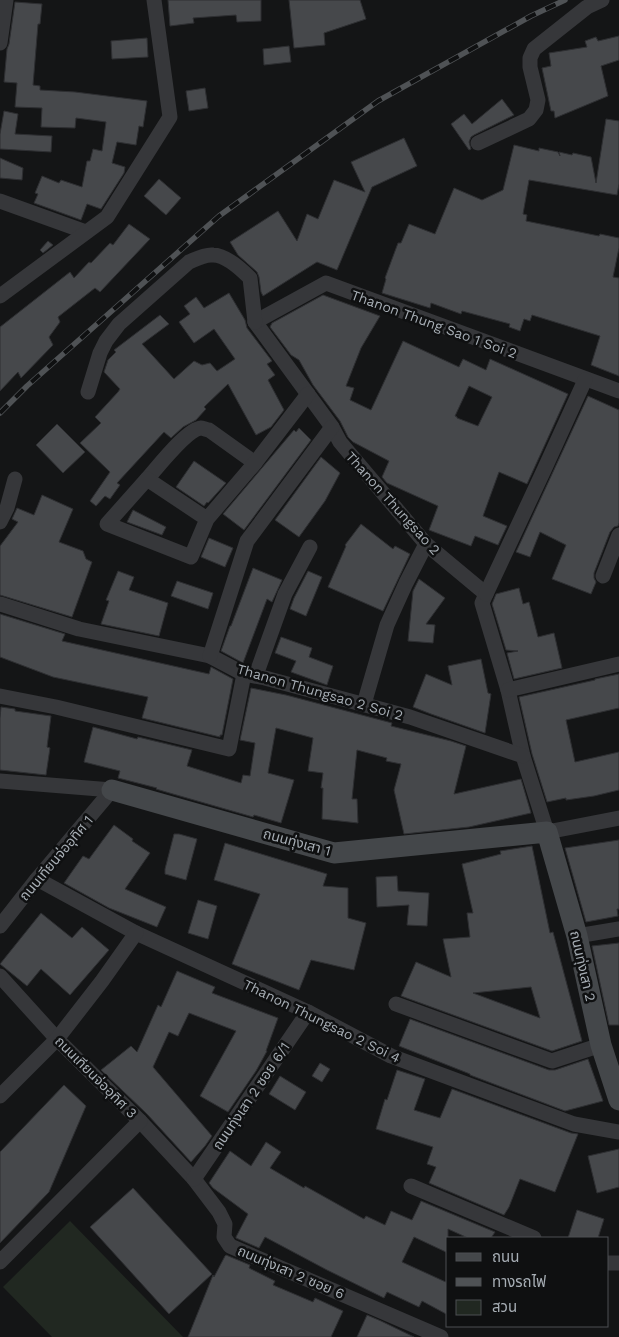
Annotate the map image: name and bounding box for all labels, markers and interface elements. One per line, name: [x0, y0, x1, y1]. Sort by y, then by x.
street label: Thanon Thung Sao 1 Soi 2: [349, 287, 519, 361]
street label: Thanon Thungsao 2: [343, 448, 443, 558]
street label: Thanon Thungsao 2 Soi 2: [235, 661, 405, 723]
street label: ถนนเทียนจ่ออุทิศ 1: [16, 812, 97, 904]
street label: ถนนทุ่งเสา 1: [261, 825, 333, 860]
street label: ถนนทุ่งเสา 2: [566, 929, 599, 1003]
street label: Thanon Thungsao 2 Soi 4: [241, 976, 403, 1066]
street label: ถนนเทียนจ่ออุทิศ 3: [51, 1033, 140, 1122]
street label: ถนนทุ่งเสา 2 ซอย 6/1: [209, 1039, 294, 1153]
legend: [446, 1237, 609, 1327]
street label: ถนนทุ่งเสา 2 ซอย 6: [235, 1242, 347, 1303]
text: ถนน: [492, 1248, 519, 1266]
text: ทางรถไฟ: [492, 1273, 546, 1291]
text: สวน: [492, 1298, 517, 1316]

